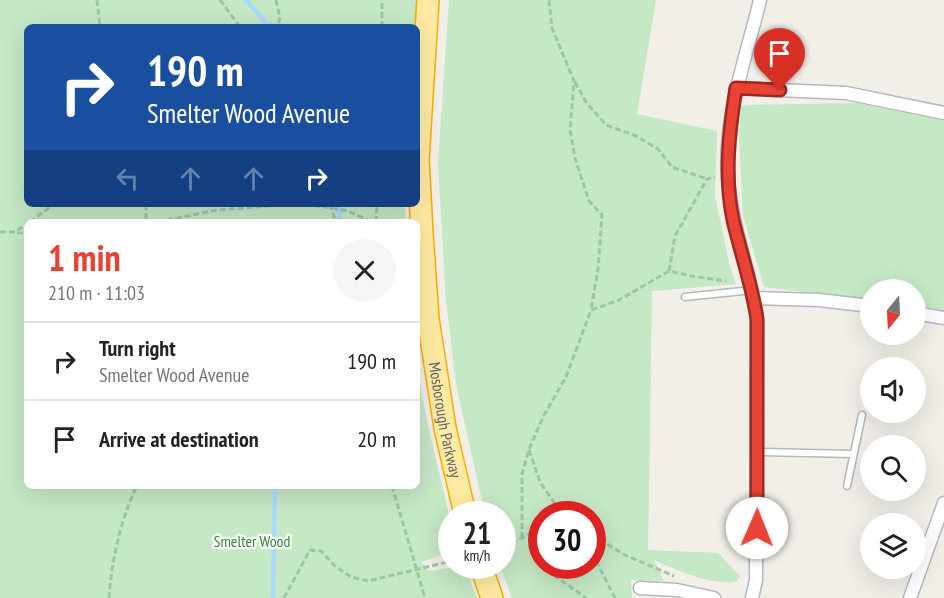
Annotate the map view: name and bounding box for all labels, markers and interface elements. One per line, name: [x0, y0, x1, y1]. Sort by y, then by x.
pin: [754, 28, 805, 90]
icon: arrive: [763, 37, 796, 70]
text: 190 m: [147, 43, 244, 98]
icon: right: [48, 48, 126, 126]
text: Smelter Wood Avenue: [147, 96, 350, 130]
icon: left: [111, 162, 144, 195]
icon: ahead: [174, 162, 207, 195]
icon: ahead: [237, 162, 270, 195]
icon: right: [300, 162, 333, 195]
text: 1 min: [48, 234, 121, 281]
button: close: [333, 239, 396, 302]
north arrow: [860, 279, 926, 345]
map controls: [860, 279, 926, 579]
text: 210 m · 11:03: [48, 280, 145, 306]
text: Turn right: [99, 334, 176, 362]
icon: right: [48, 345, 81, 378]
text: 190 m: [347, 347, 396, 375]
button: sound: [860, 357, 926, 423]
street label: Mosborough Parkway: [425, 360, 466, 480]
text: Smelter Wood Avenue: [99, 362, 249, 388]
icon: arrive: [48, 423, 81, 456]
text: Arrive at destination: [99, 425, 259, 453]
text: 20 m: [357, 425, 396, 453]
button: search: [860, 435, 926, 501]
position arrow: [725, 496, 789, 560]
speed limit sign: 30: [528, 501, 606, 579]
text: 21: [463, 513, 491, 552]
button: layers: [860, 513, 926, 579]
park label: Smelter Wood: [214, 531, 291, 551]
text: km/h: [464, 546, 490, 565]

